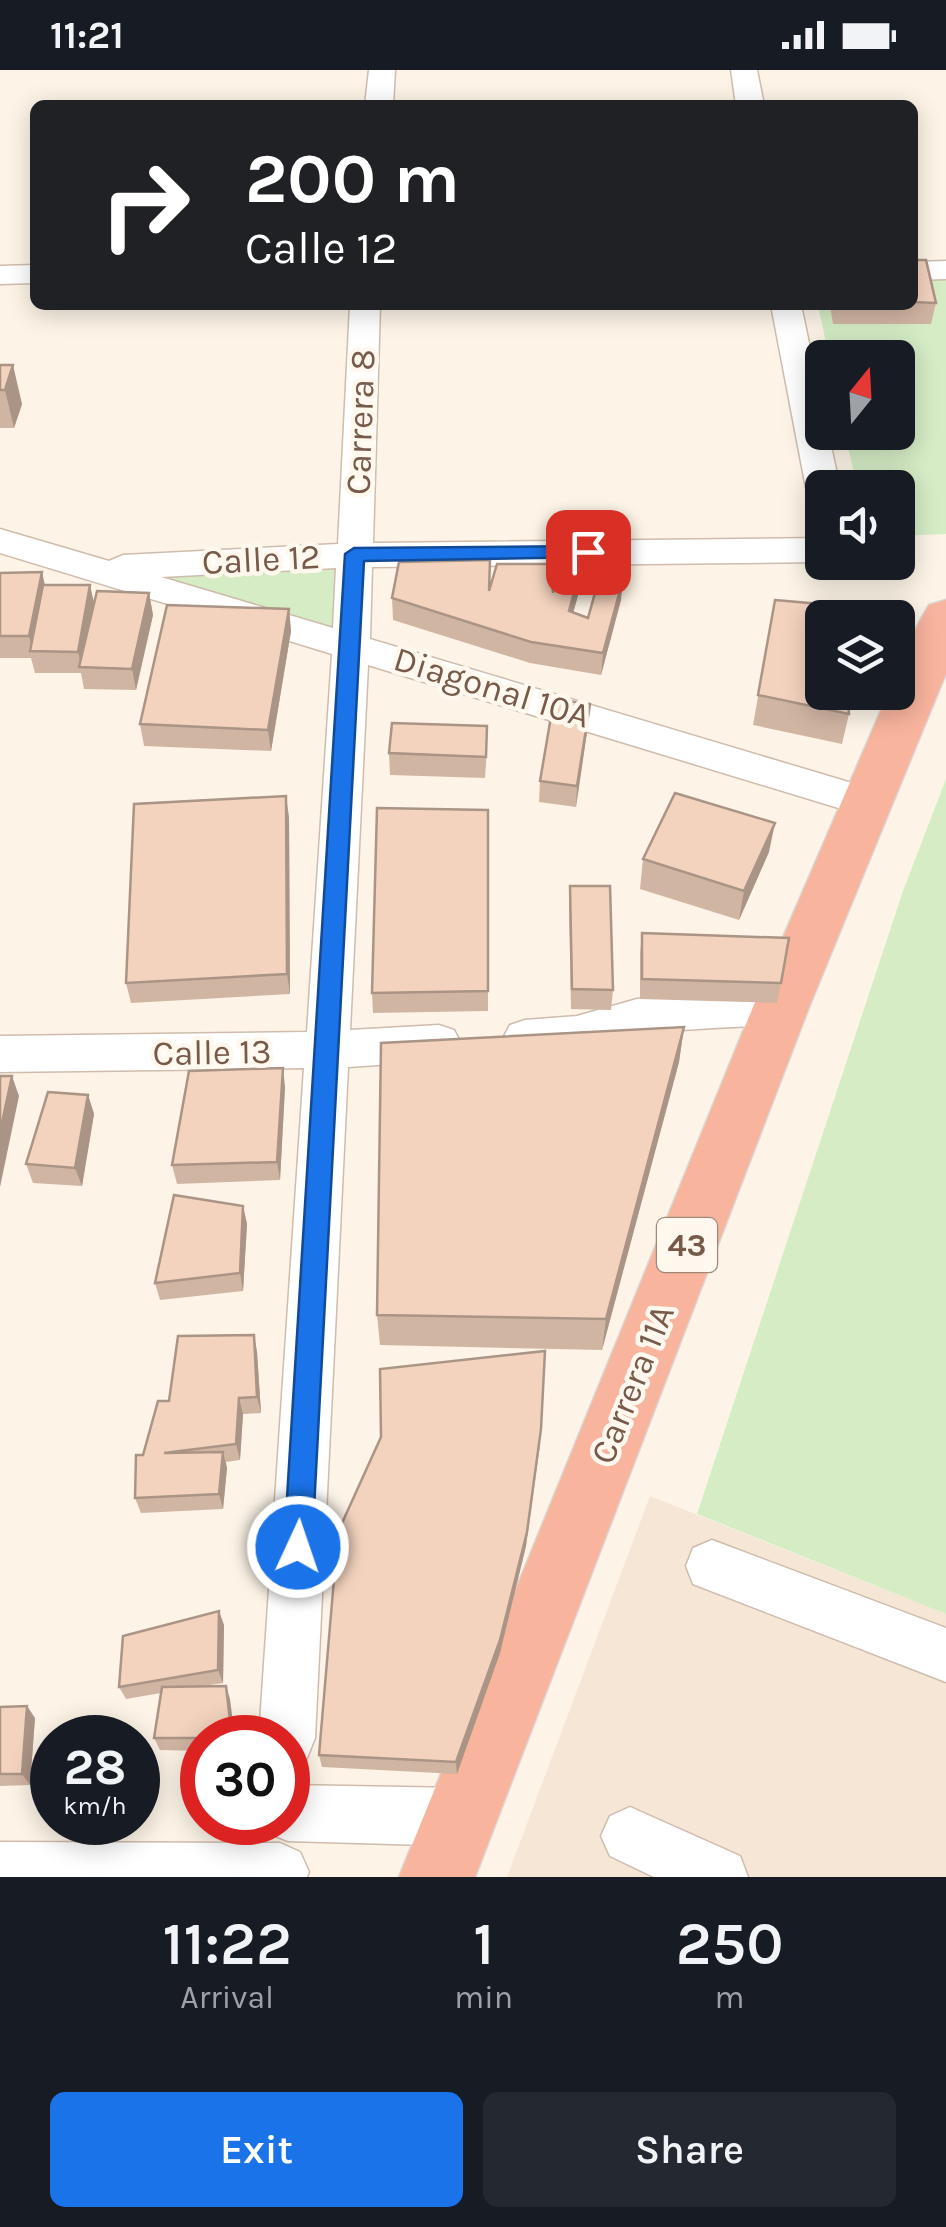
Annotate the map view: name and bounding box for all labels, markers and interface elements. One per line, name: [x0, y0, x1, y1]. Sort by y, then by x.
text: 11:21: [50, 13, 124, 58]
text: 200 m: [245, 138, 460, 220]
icon: right: [80, 140, 210, 270]
text: Calle 12: [245, 222, 397, 274]
north arrow: [805, 340, 915, 450]
map controls: [805, 340, 915, 710]
street label: Carrera 8: [337, 348, 384, 496]
button: sound: [805, 470, 915, 580]
pin: [546, 510, 631, 595]
icon: arrive: [561, 525, 616, 580]
street label: Calle 12: [201, 536, 321, 583]
button: layers: [805, 600, 915, 710]
street label: Diagonal 10A: [389, 638, 595, 737]
street label: Calle 13: [152, 1031, 272, 1074]
road number: 43: [657, 1218, 717, 1272]
street label: Carrera 11A: [582, 1299, 683, 1470]
position arrow: [246, 1495, 350, 1599]
speed limit sign: 30: [180, 1715, 310, 1845]
text: 28: [64, 1738, 126, 1797]
text: km/h: [63, 1791, 127, 1820]
text: 11:22: [163, 1909, 292, 1979]
text: 1: [473, 1909, 494, 1979]
text: 250: [676, 1909, 783, 1979]
text: Arrival: [180, 1979, 274, 2016]
text: min: [454, 1979, 513, 2016]
text: m: [715, 1979, 745, 2016]
button: Exit: [50, 2092, 463, 2207]
button: Share: [483, 2092, 896, 2207]

